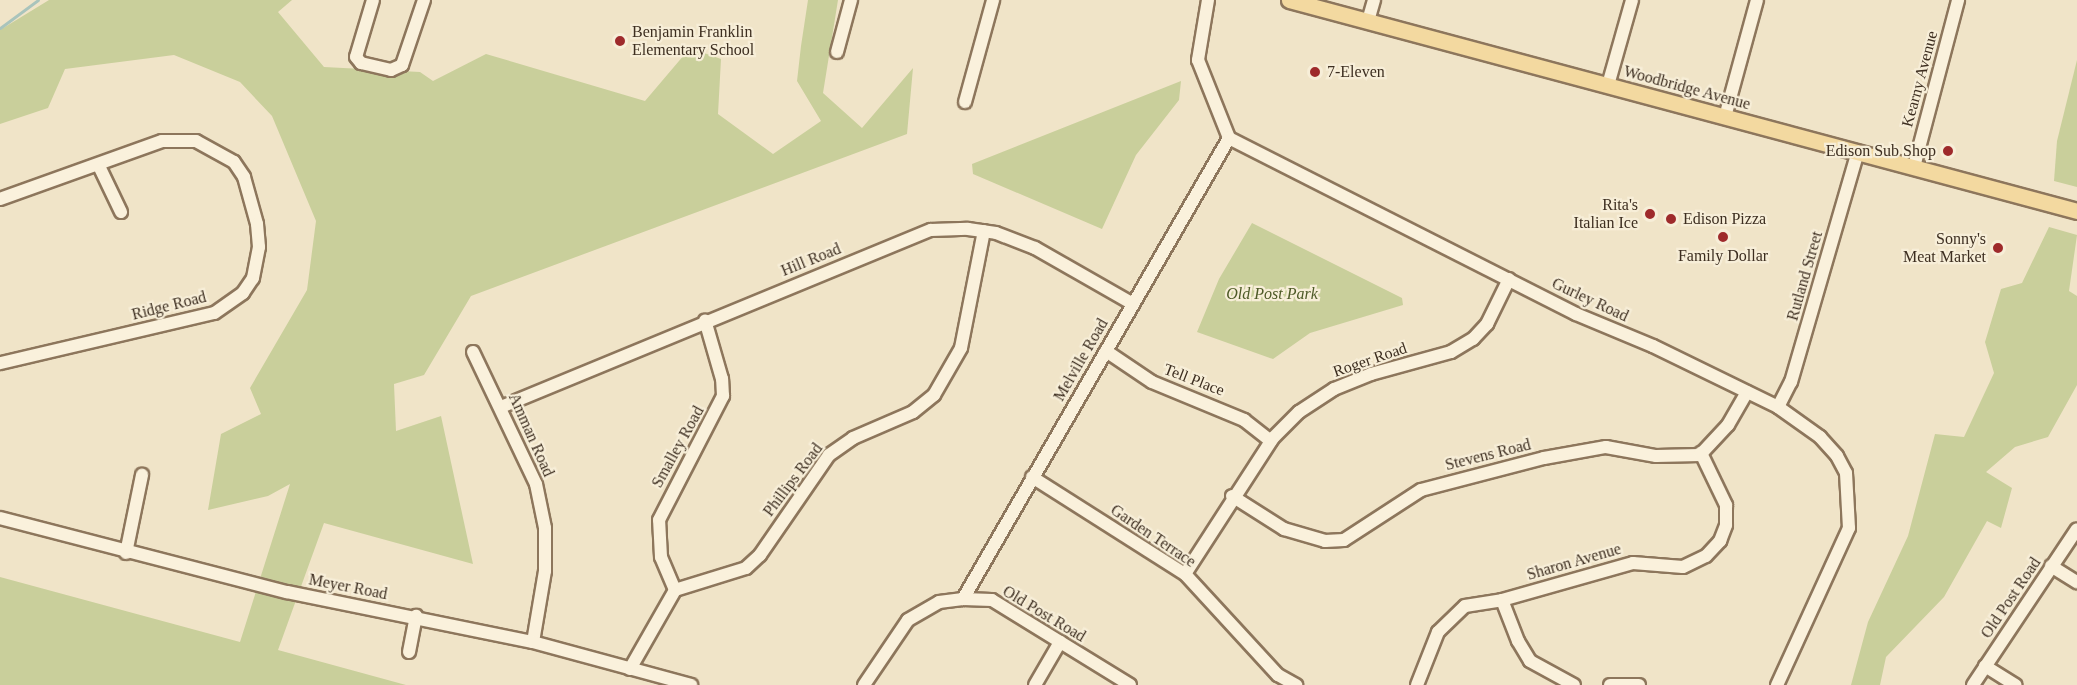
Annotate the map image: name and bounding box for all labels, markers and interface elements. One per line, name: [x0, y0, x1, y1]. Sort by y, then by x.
place label: Benjamin Franklin Elementary School: [632, 22, 754, 60]
street label: Kearny Avenue: [1898, 28, 1942, 130]
marker: Benjamin Franklin Elementary School: [613, 34, 627, 48]
place label: 7-Eleven: [1327, 62, 1385, 82]
street label: Woodbridge Avenue: [1621, 62, 1753, 114]
marker: 7-Eleven: [1308, 65, 1322, 79]
place label: Edison Sub Shop: [1826, 141, 1936, 161]
marker: Edison Sub Shop: [1941, 144, 1955, 158]
place label: Rita's Italian Ice: [1574, 195, 1638, 233]
marker: Rita's Italian Ice: [1643, 207, 1657, 221]
place label: Edison Pizza: [1683, 209, 1766, 229]
marker: Edison Pizza: [1664, 212, 1678, 226]
street label: Rutland Street: [1783, 229, 1827, 323]
place label: Sonny's Meat Market: [1903, 229, 1986, 267]
marker: Family Dollar: [1716, 230, 1730, 244]
street label: Hill Road: [778, 239, 844, 281]
marker: Sonny's Meat Market: [1991, 241, 2005, 255]
place label: Family Dollar: [1678, 246, 1768, 266]
street label: Gurley Road: [1549, 274, 1631, 326]
park label: Old Post Park: [1226, 284, 1318, 304]
street label: Ridge Road: [130, 287, 208, 325]
street label: Melville Road: [1050, 315, 1112, 405]
street label: Roger Road: [1331, 338, 1409, 382]
street label: Tell Place: [1161, 360, 1227, 400]
street label: Amman Road: [504, 390, 558, 480]
street label: Smalley Road: [648, 403, 708, 491]
street label: Stevens Road: [1443, 435, 1533, 475]
street label: Phillips Road: [759, 440, 827, 520]
street label: Garden Terrace: [1107, 500, 1199, 572]
street label: Sharon Avenue: [1524, 539, 1624, 585]
street label: Old Post Road: [1977, 554, 2045, 642]
street label: Meyer Road: [307, 570, 389, 604]
street label: Old Post Road: [999, 582, 1089, 646]

